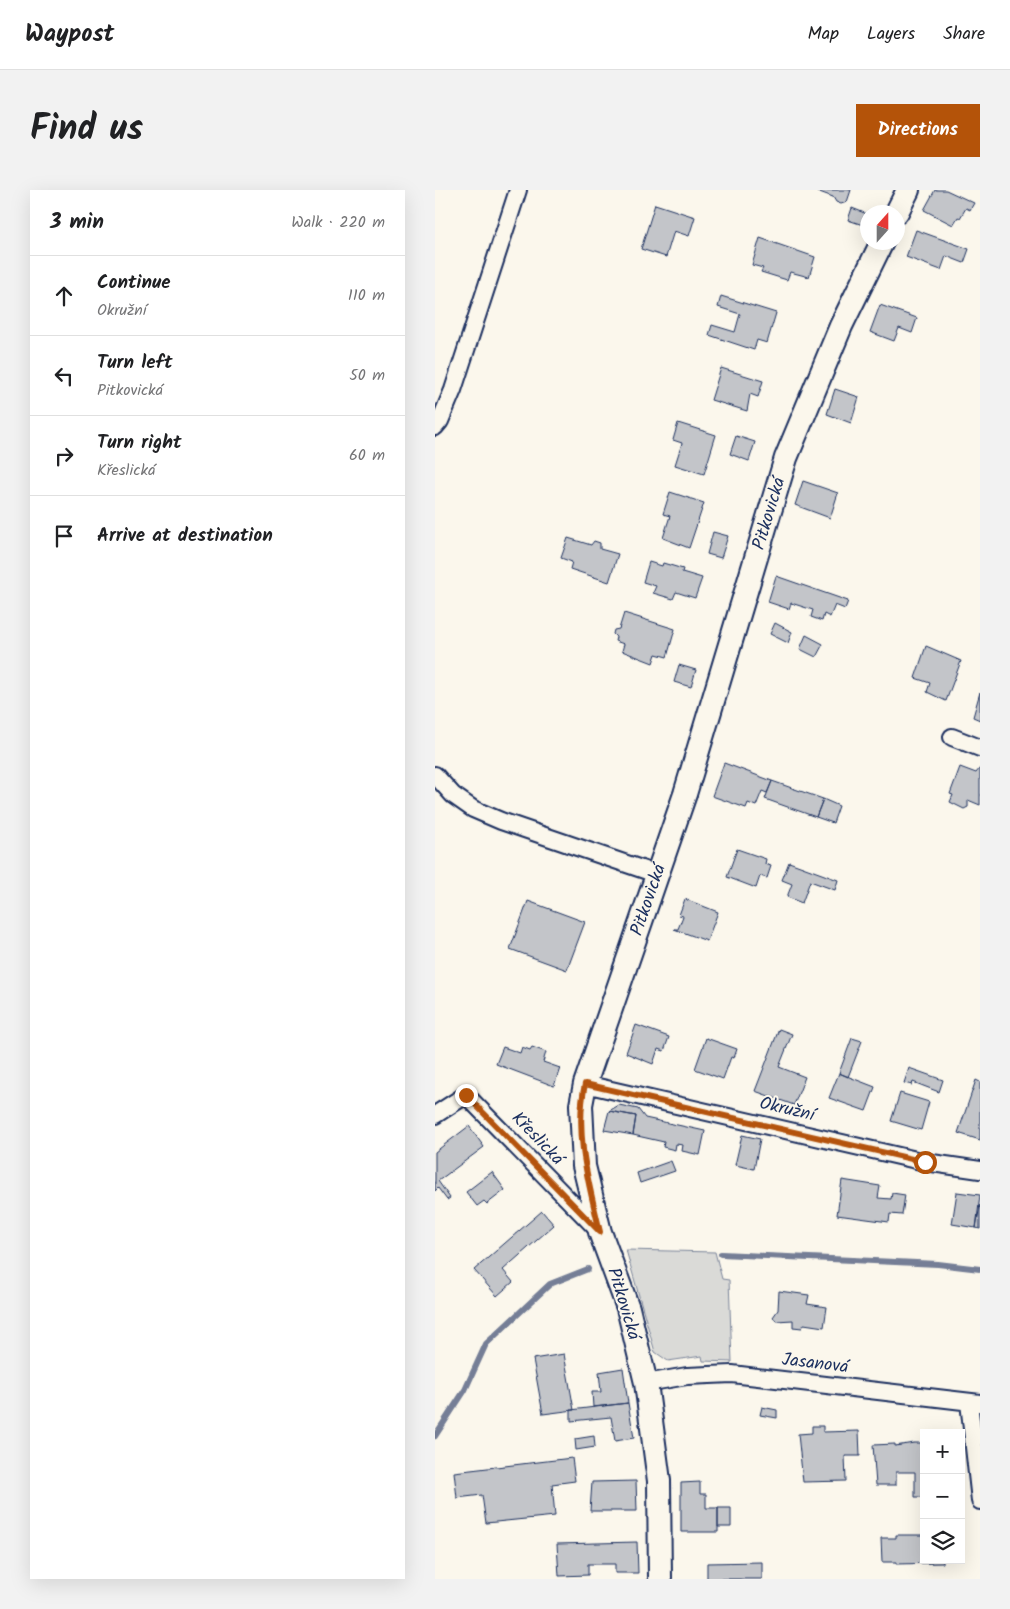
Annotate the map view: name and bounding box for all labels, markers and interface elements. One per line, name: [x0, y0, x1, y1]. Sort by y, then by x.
text: Waypost: [25, 15, 114, 54]
text: Map: [808, 20, 839, 49]
text: Layers: [867, 20, 915, 49]
text: Share: [943, 20, 985, 49]
text: Find us: [30, 102, 143, 158]
button: Directions: [856, 104, 980, 157]
north arrow: [860, 205, 905, 250]
text: 3 min: [50, 206, 104, 239]
text: Walk · 220 m: [291, 210, 385, 235]
text: Continue: [97, 268, 170, 298]
icon: ahead: [50, 282, 78, 310]
text: 110 m: [348, 283, 385, 308]
text: Okružní: [97, 298, 147, 323]
text: Turn left: [97, 348, 172, 378]
icon: left: [50, 362, 78, 390]
text: 50 m: [349, 363, 385, 388]
text: Pitkovická: [97, 378, 163, 403]
text: Turn right: [97, 428, 182, 458]
icon: right: [50, 442, 78, 470]
text: 60 m: [349, 443, 385, 468]
text: Křeslická: [97, 458, 155, 483]
street label: Pitkovická: [745, 472, 794, 553]
text: Arrive at destination: [97, 521, 273, 551]
icon: arrive: [50, 522, 78, 550]
street label: Pitkovická: [623, 859, 675, 940]
route end: [455, 1084, 478, 1107]
street label: Okružní: [757, 1090, 820, 1131]
street label: Křeslická: [504, 1105, 571, 1174]
route start: [914, 1151, 937, 1174]
street label: Pitkovická: [598, 1264, 648, 1345]
street label: Jasanová: [780, 1346, 851, 1383]
map controls: [920, 1429, 965, 1564]
button: +: [920, 1429, 965, 1474]
button: −: [920, 1474, 965, 1519]
button: layers: [920, 1519, 965, 1564]

